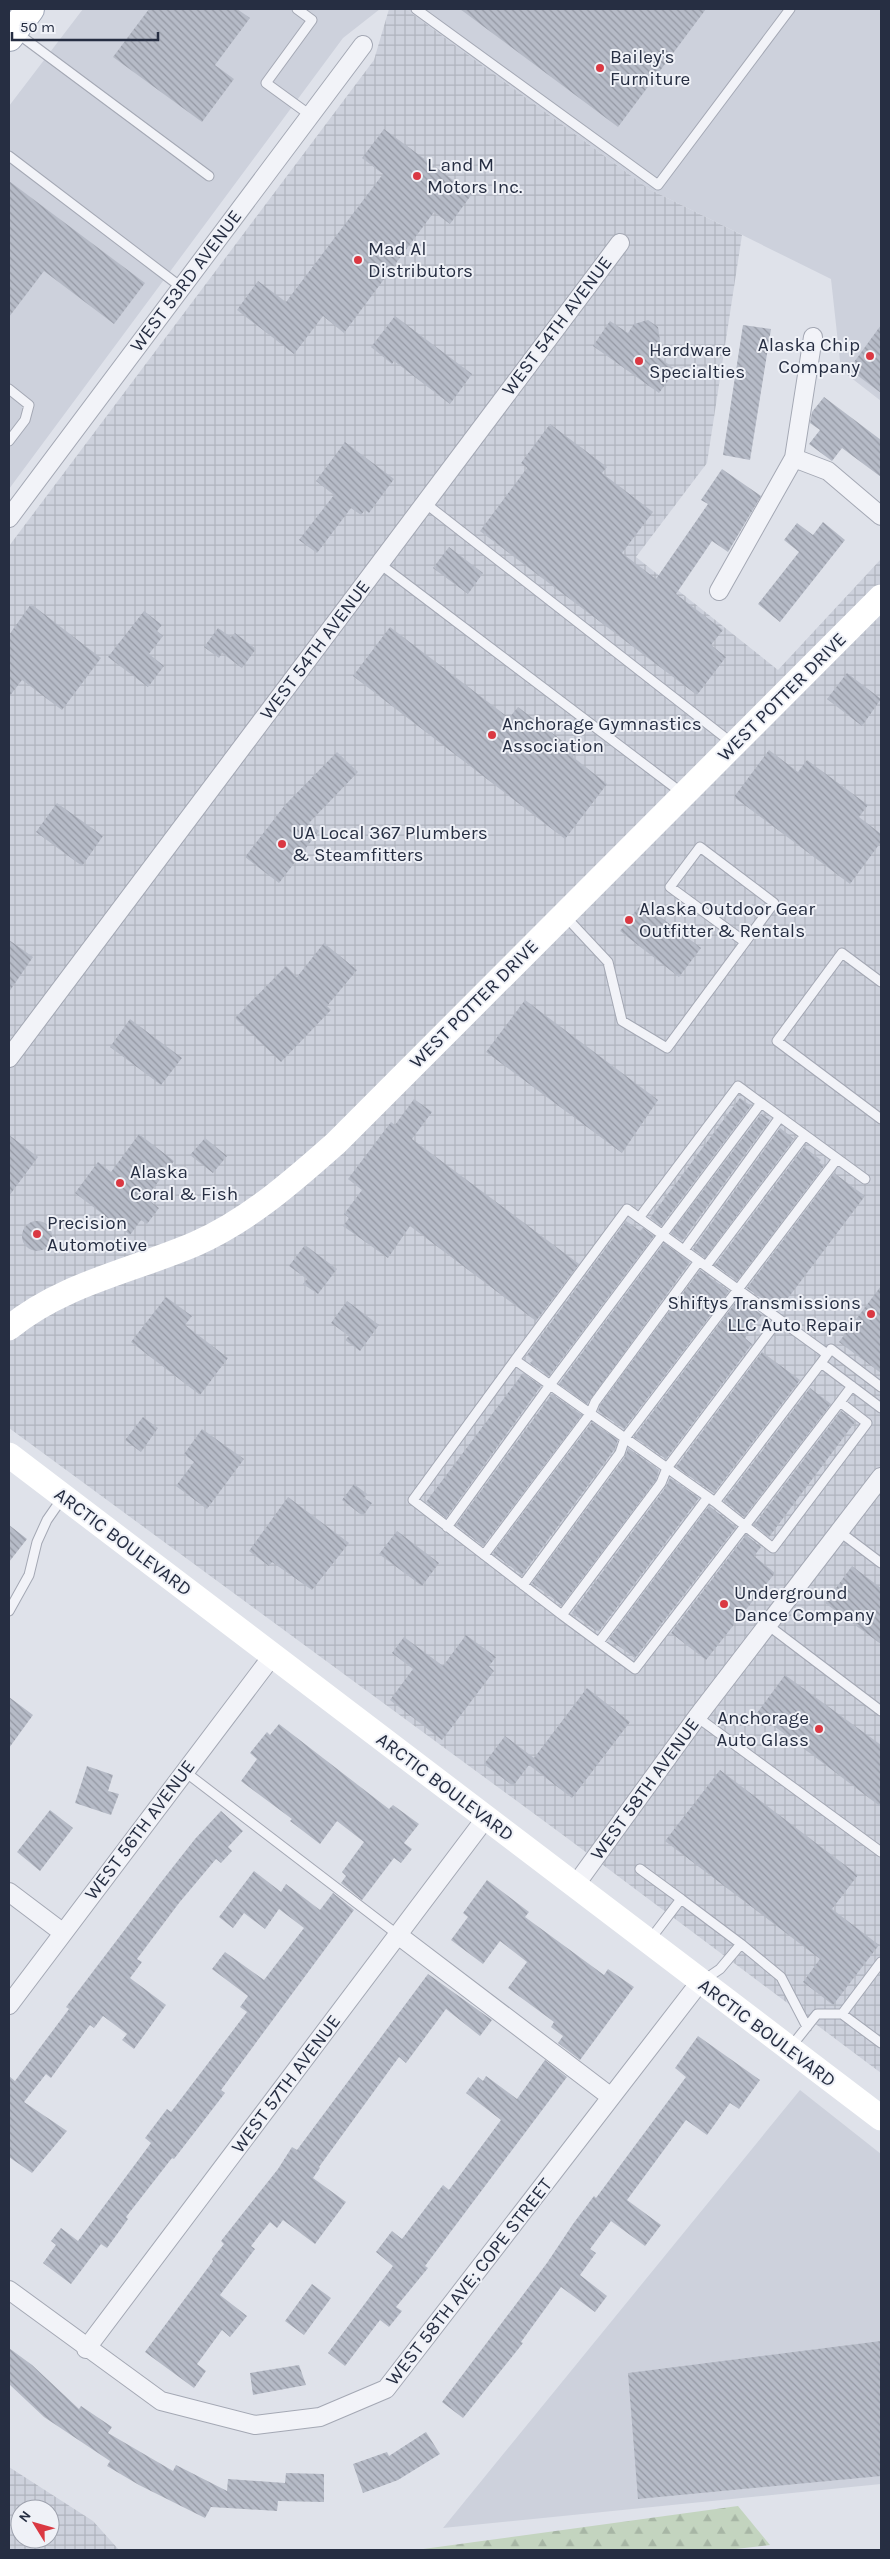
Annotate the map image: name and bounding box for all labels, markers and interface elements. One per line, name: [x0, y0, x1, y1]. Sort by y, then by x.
scale bar: [12, 10, 159, 42]
text: 50 m: [20, 18, 55, 36]
place label: Bailey's Furniture: [610, 46, 690, 90]
marker: Bailey's Furniture: [594, 62, 606, 74]
place label: L and M Motors Inc.: [427, 154, 522, 198]
marker: L and M Motors Inc.: [411, 170, 423, 182]
street label: WEST 53RD AVENUE: [126, 206, 246, 356]
place label: Mad Al Distributors: [368, 238, 473, 282]
street label: WEST 54TH AVENUE: [497, 252, 617, 400]
marker: Mad Al Distributors: [352, 254, 364, 266]
place label: Alaska Chip Company: [758, 334, 860, 378]
place label: Hardware Specialties: [649, 339, 745, 383]
marker: Alaska Chip Company: [864, 350, 876, 362]
marker: Hardware Specialties: [633, 355, 645, 367]
street label: WEST 54TH AVENUE: [255, 576, 375, 724]
street label: WEST POTTER DRIVE: [713, 628, 851, 766]
place label: Anchorage Gymnastics Association: [502, 713, 702, 757]
marker: Anchorage Gymnastics Association: [486, 729, 498, 741]
place label: UA Local 367 Plumbers & Steamfitters: [292, 822, 488, 866]
marker: UA Local 367 Plumbers & Steamfitters: [276, 838, 288, 850]
place label: Alaska Outdoor Gear Outfitter & Rentals: [639, 898, 815, 942]
marker: Alaska Outdoor Gear Outfitter & Rentals: [623, 914, 635, 926]
street label: WEST POTTER DRIVE: [405, 935, 543, 1073]
place label: Alaska Coral & Fish: [130, 1161, 238, 1205]
marker: Alaska Coral & Fish: [114, 1177, 126, 1189]
place label: Precision Automotive: [47, 1212, 147, 1256]
marker: Precision Automotive: [31, 1228, 43, 1240]
place label: Shiftys Transmissions LLC Auto Repair: [668, 1292, 861, 1336]
marker: Shiftys Transmissions LLC Auto Repair: [865, 1308, 877, 1320]
street label: ARCTIC BOULEVARD: [50, 1483, 196, 1601]
place label: Underground Dance Company: [734, 1582, 874, 1626]
marker: Underground Dance Company: [718, 1598, 730, 1610]
place label: Anchorage Auto Glass: [717, 1707, 809, 1751]
street label: WEST 58TH AVENUE: [586, 1714, 704, 1864]
marker: Anchorage Auto Glass: [813, 1723, 825, 1735]
street label: ARCTIC BOULEVARD: [372, 1728, 518, 1846]
street label: WEST 56TH AVENUE: [80, 1756, 200, 1904]
street label: ARCTIC BOULEVARD: [694, 1974, 840, 2092]
street label: WEST 57TH AVENUE: [227, 2011, 345, 2157]
street label: WEST 58TH AVE; COPE STREET: [381, 2174, 557, 2390]
north arrow: [10, 2499, 60, 2549]
text: N: [15, 2507, 35, 2526]

